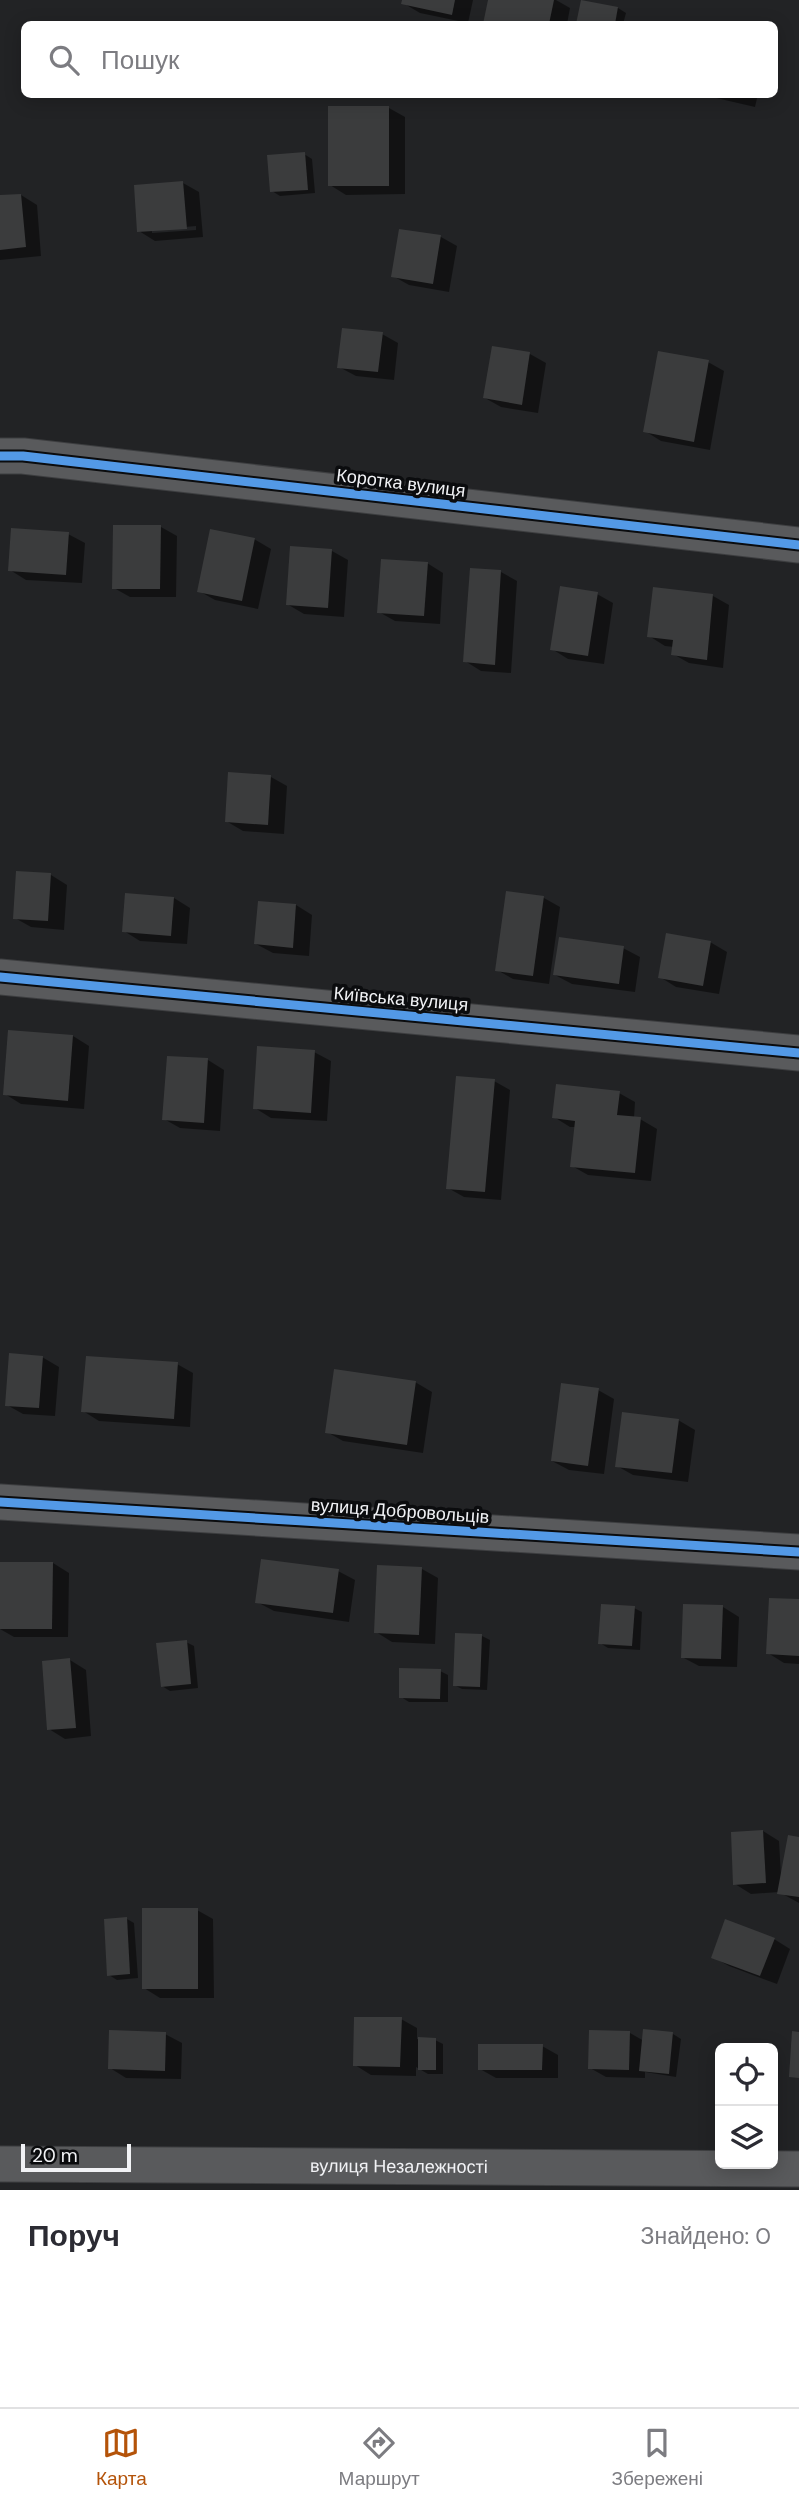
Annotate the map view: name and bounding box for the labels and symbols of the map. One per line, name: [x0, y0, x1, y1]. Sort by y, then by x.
street label: Коротка вулиця: [335, 463, 467, 503]
street label: Київська вулиця: [333, 981, 469, 1017]
street label: вулиця Добровольців: [310, 1493, 490, 1529]
scale bar: [21, 2141, 131, 2173]
street label: вулиця Незалежності: [310, 2154, 488, 2179]

